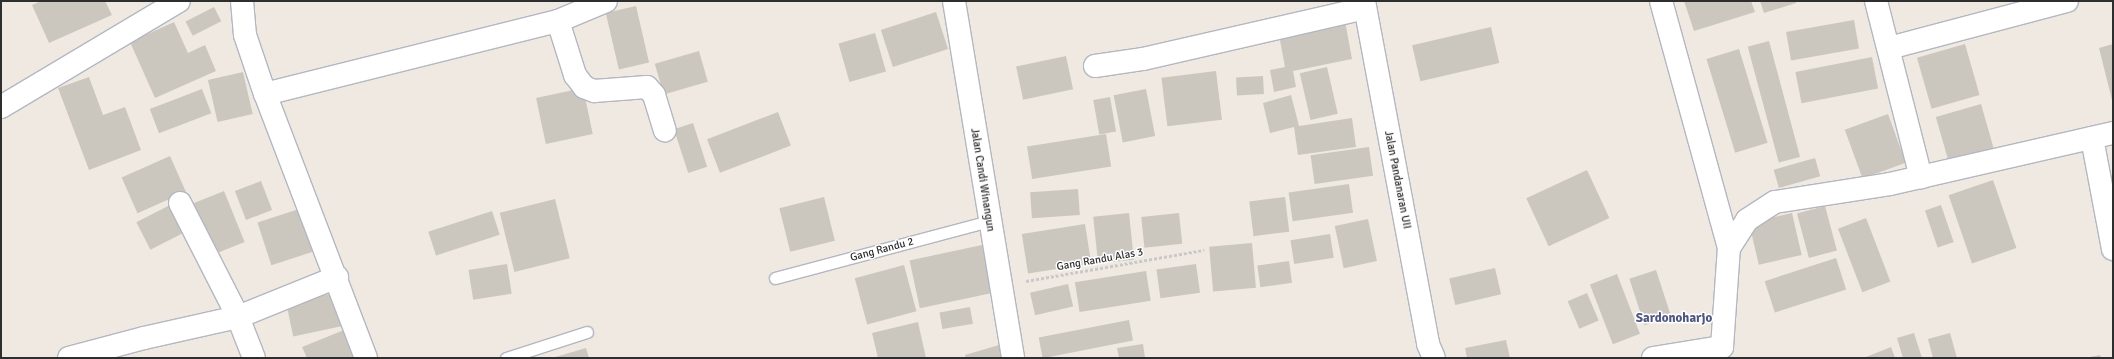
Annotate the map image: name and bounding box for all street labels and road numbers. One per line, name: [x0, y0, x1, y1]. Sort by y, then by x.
street label: Jalan Candi Winangun: [967, 127, 997, 233]
street label: Jalan Pandanaran UII: [1381, 130, 1413, 230]
street label: Gang Randu 2: [849, 235, 915, 265]
street label: Gang Randu Alas 3: [1056, 246, 1144, 274]

